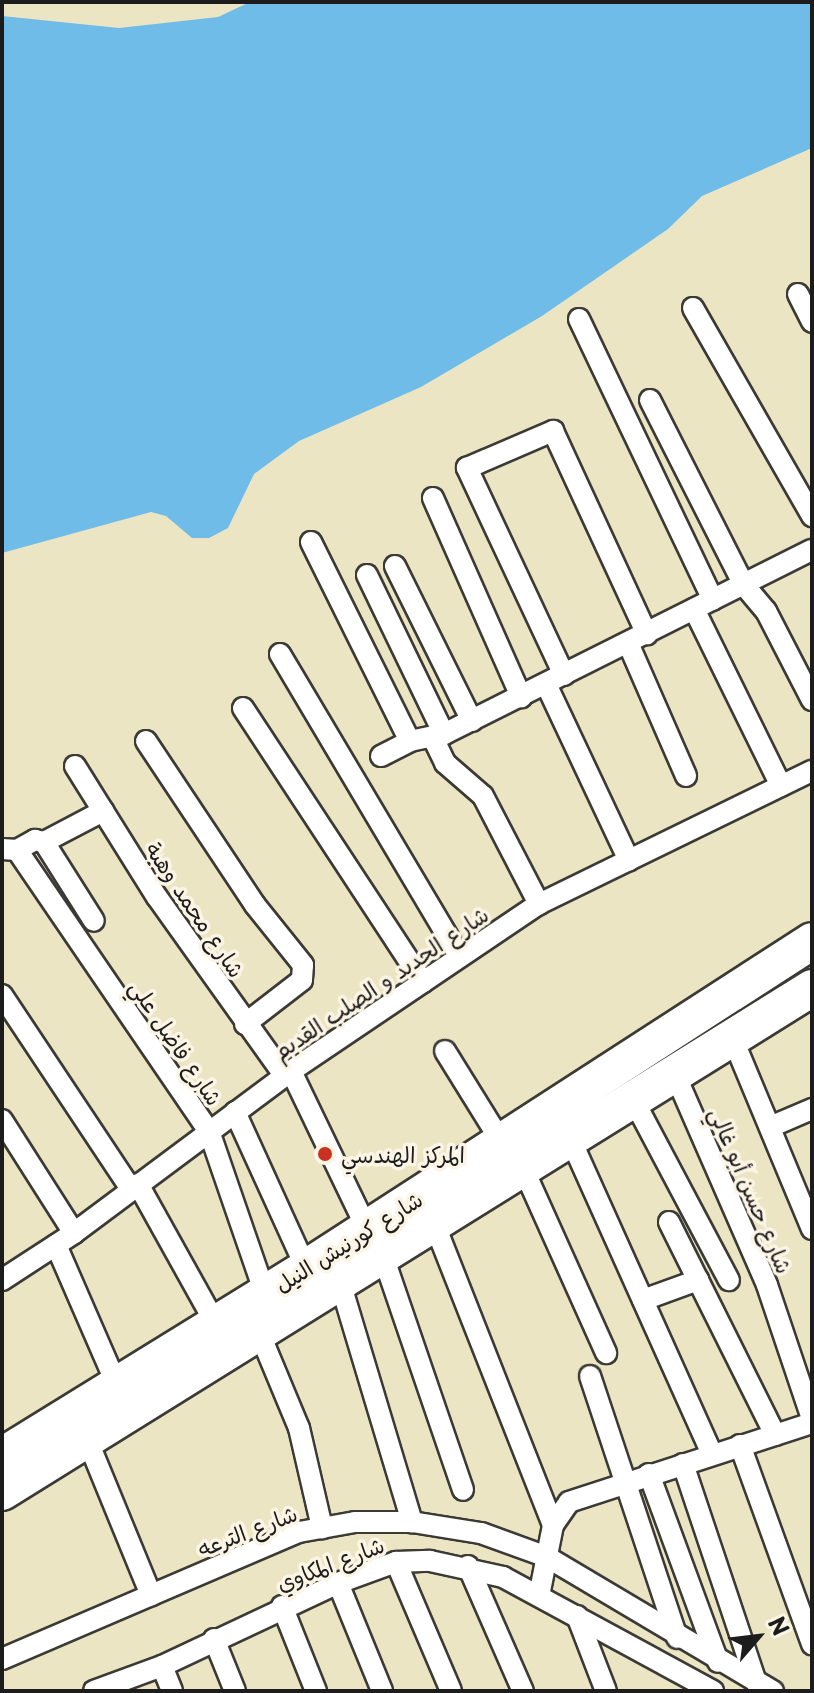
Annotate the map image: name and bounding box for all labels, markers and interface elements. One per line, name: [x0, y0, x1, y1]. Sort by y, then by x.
street label: شارع محمد وهبة: [141, 836, 251, 982]
street label: شارع الحديد و الصلب القديم: [267, 900, 493, 1064]
street label: شارع فاضل علي: [125, 974, 229, 1110]
street label: شارع حسن أبو غالي: [705, 1103, 799, 1277]
place label: المركز الهندسي: [341, 1141, 465, 1167]
marker: المركز الهندسي: [316, 1145, 334, 1163]
street label: شارع كورنيش النيل: [269, 1185, 427, 1297]
street label: شارع الترعه: [193, 1499, 301, 1561]
street label: شارع المكاوي: [272, 1530, 388, 1596]
north arrow: [718, 1597, 798, 1677]
text: N: [761, 1610, 798, 1641]

